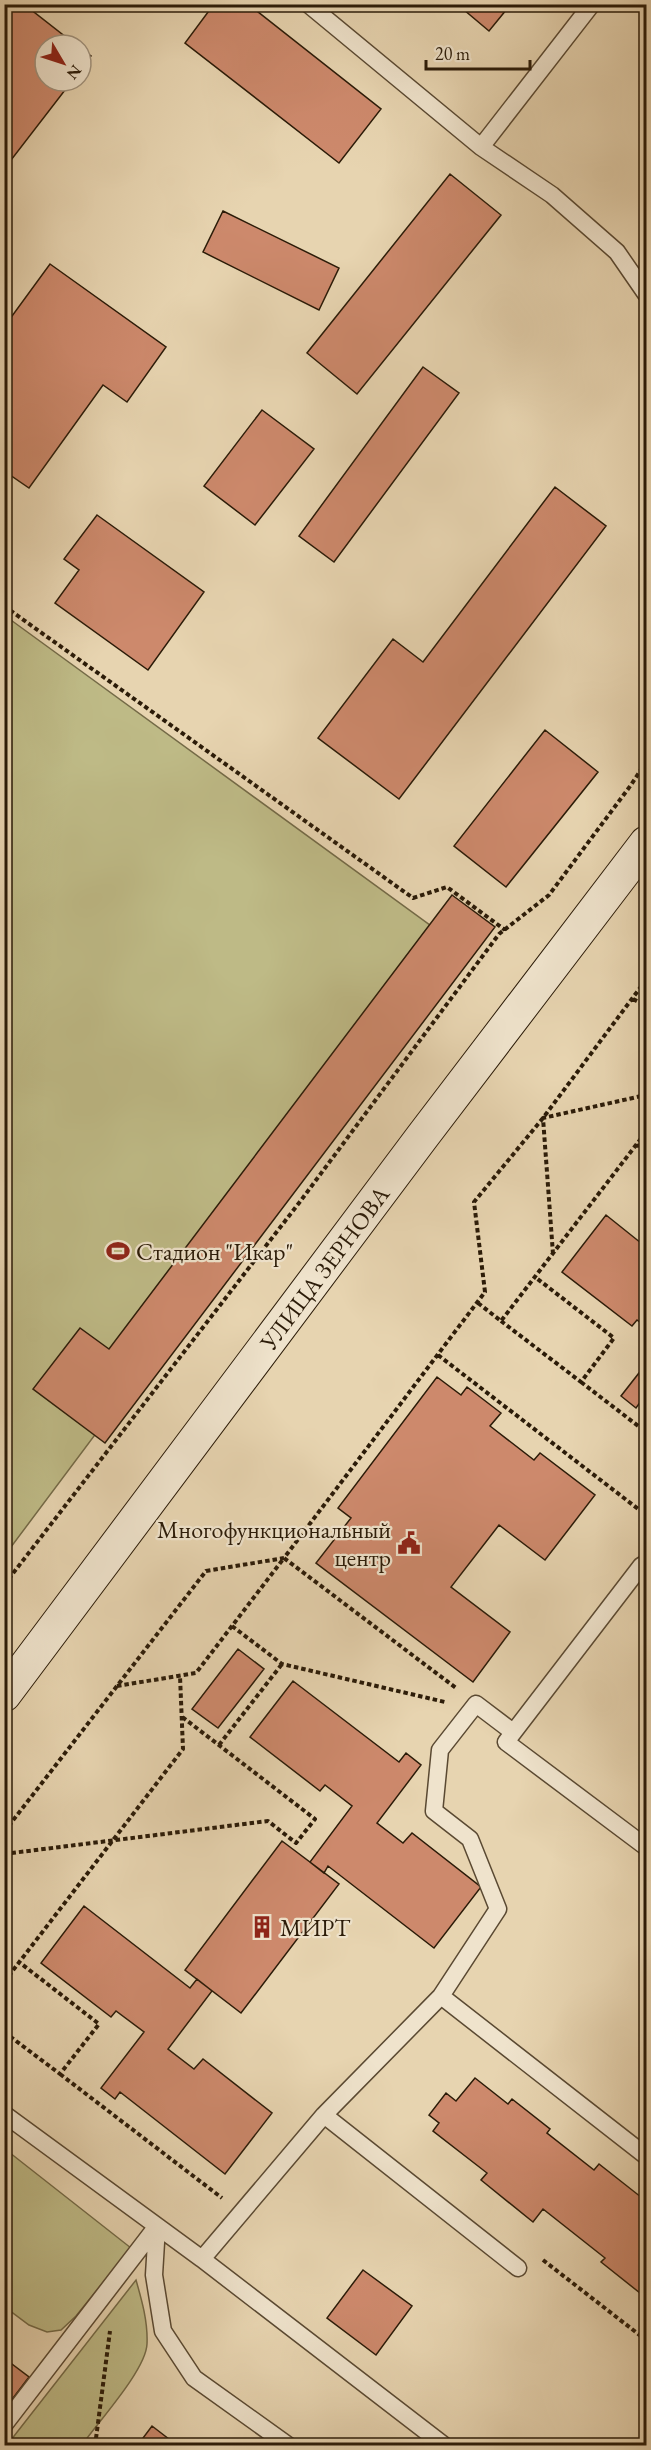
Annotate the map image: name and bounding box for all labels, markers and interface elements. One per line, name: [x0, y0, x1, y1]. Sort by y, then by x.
north arrow: [33, 33, 93, 93]
scale bar: [426, 33, 530, 71]
text: 20 m: [435, 42, 470, 65]
text: N: [62, 60, 87, 84]
street label: УЛИЦА ЗЕРНОВА: [252, 1179, 396, 1357]
place label: Стадион "Икар": [136, 1236, 294, 1267]
sports icon: Стадион "Икар": [105, 1238, 131, 1264]
place label: Многофункциональный центр: [157, 1514, 391, 1573]
public building icon: Многофункциональный центр: [396, 1530, 422, 1556]
place label: МИРТ: [280, 1912, 351, 1943]
building icon: МИРТ: [249, 1914, 275, 1940]

